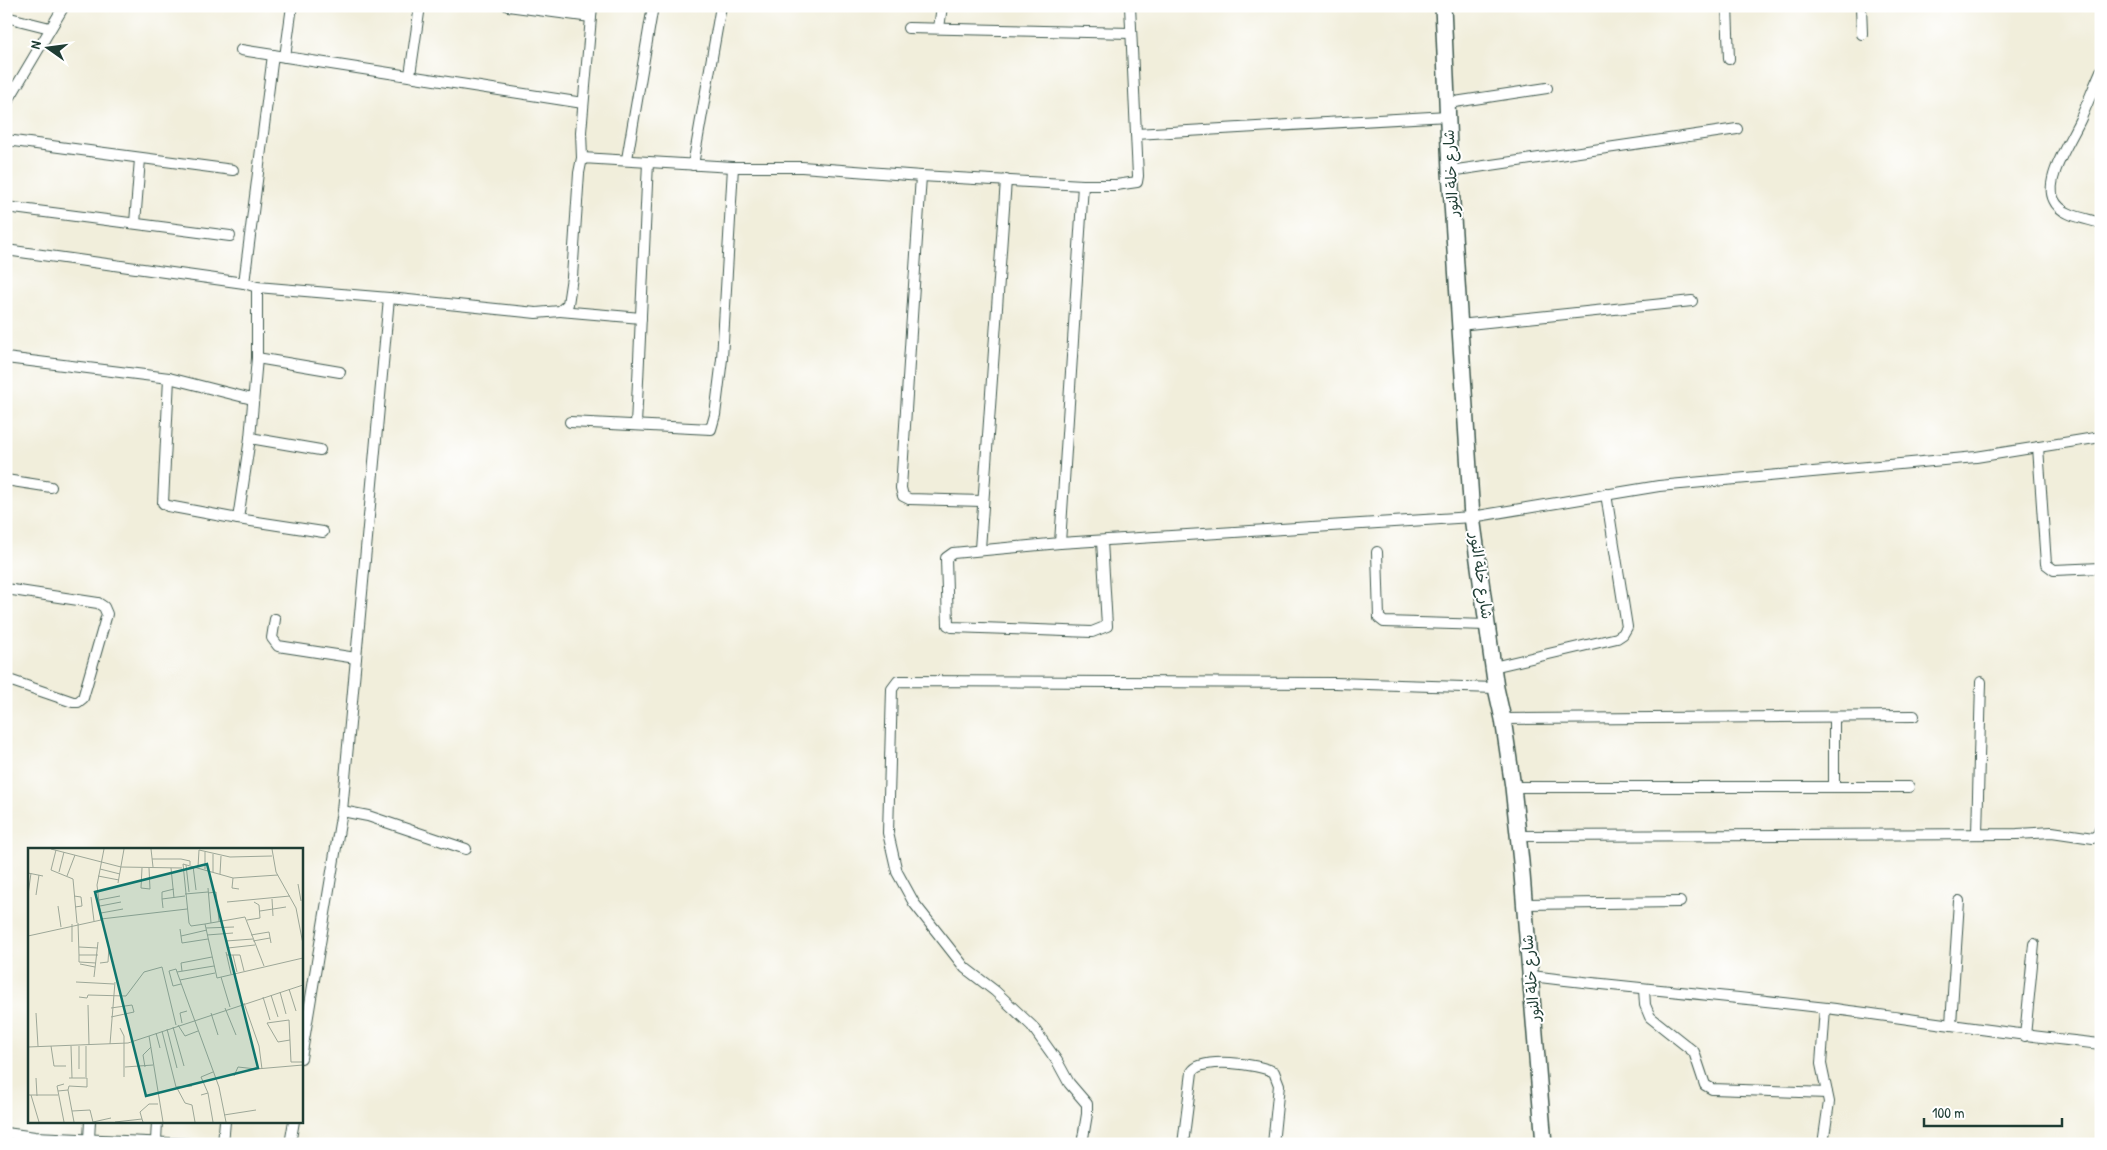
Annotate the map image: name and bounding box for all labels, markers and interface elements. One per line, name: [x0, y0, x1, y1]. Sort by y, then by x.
north arrow: [22, 22, 72, 72]
text: N: [25, 38, 45, 51]
street label: شارع خلة النور: [1438, 129, 1463, 218]
street label: شارع خلة النور: [1465, 530, 1498, 621]
inset map: [28, 848, 302, 1122]
street label: شارع خلة النور: [1516, 934, 1545, 1023]
scale bar: [1924, 1095, 2062, 1127]
text: 100 m: [1932, 1102, 1965, 1123]

